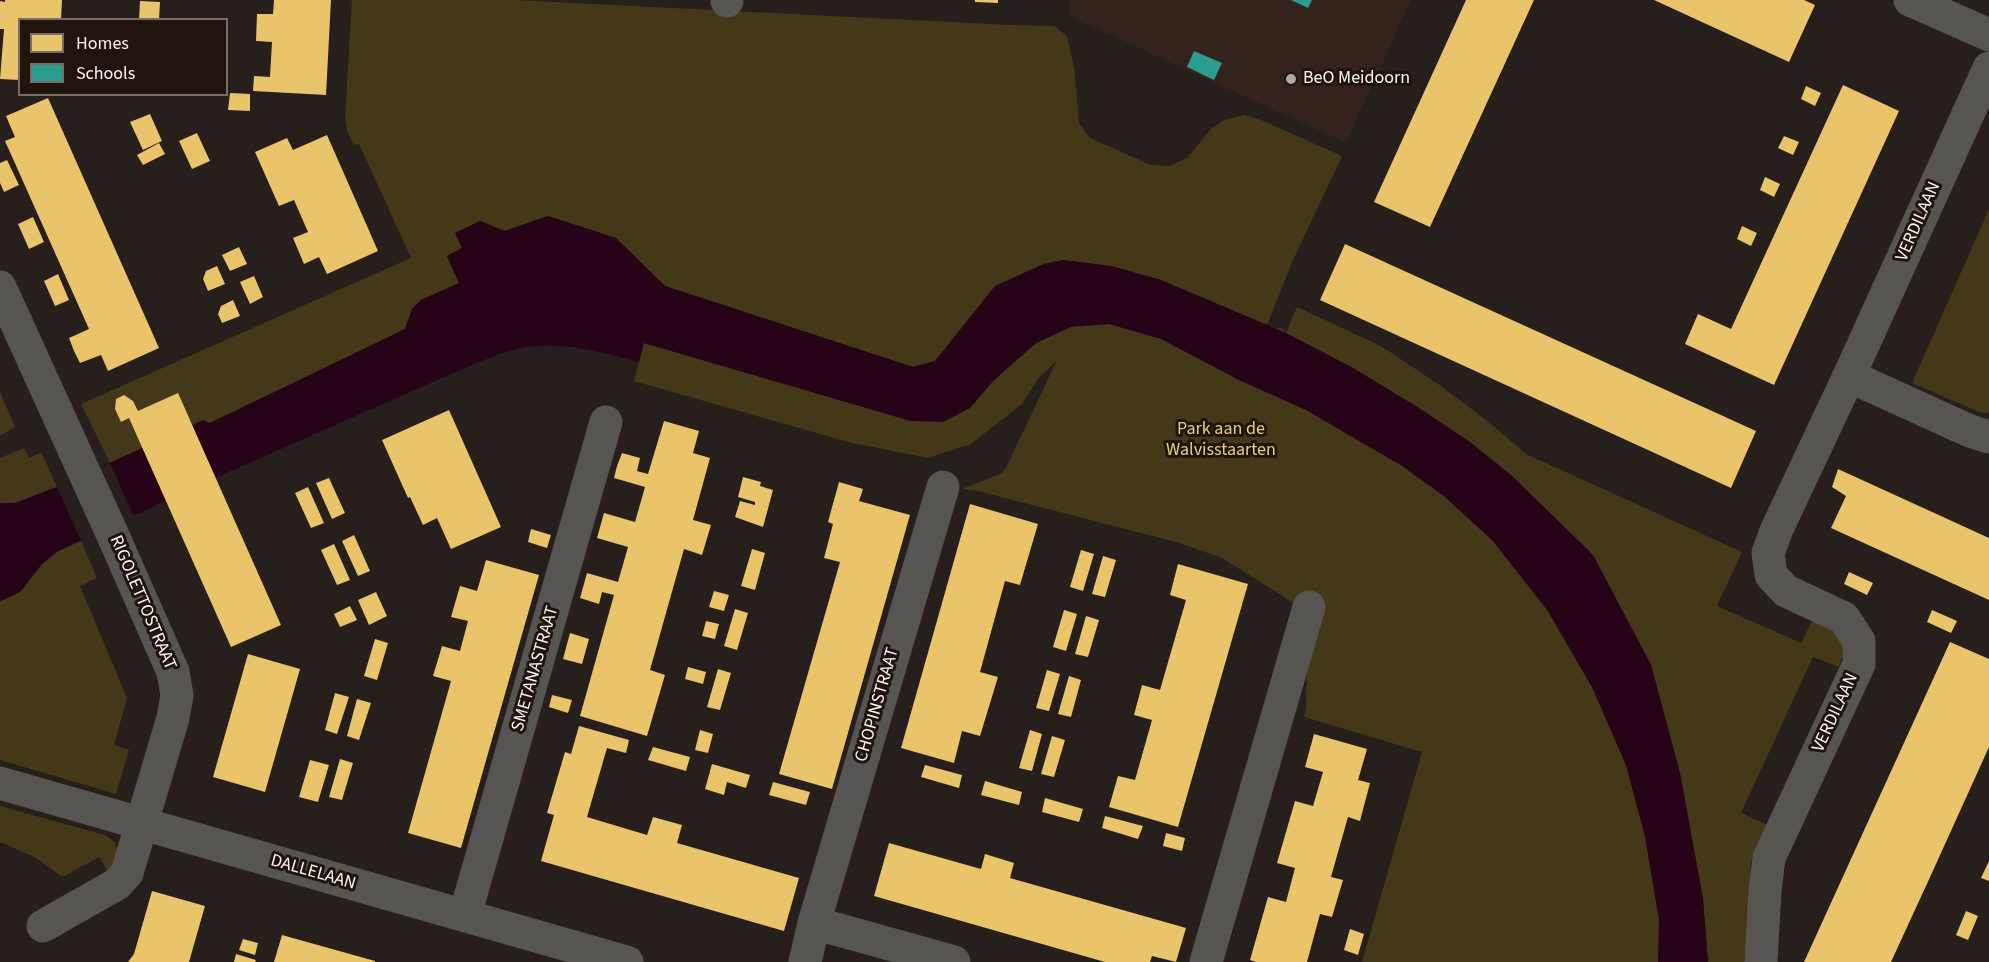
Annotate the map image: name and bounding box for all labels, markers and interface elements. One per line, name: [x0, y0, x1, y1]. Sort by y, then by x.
legend: [18, 18, 228, 96]
text: Homes: [76, 31, 129, 56]
text: Schools: [76, 61, 135, 86]
place label: BeO Meidoorn: [1303, 68, 1410, 90]
marker: BeO Meidoorn: [1284, 72, 1298, 86]
street label: VERDILAAN: [1892, 179, 1946, 265]
park label: Park aan de Walvisstaarten: [1166, 419, 1276, 462]
street label: RIGOLETTOSTRAAT: [104, 532, 180, 674]
street label: SMETANASTRAAT: [508, 604, 564, 734]
street label: CHOPINSTRAAT: [851, 645, 905, 765]
street label: VERDILAAN: [1808, 670, 1864, 756]
street label: DALLELAAN: [268, 851, 358, 895]

